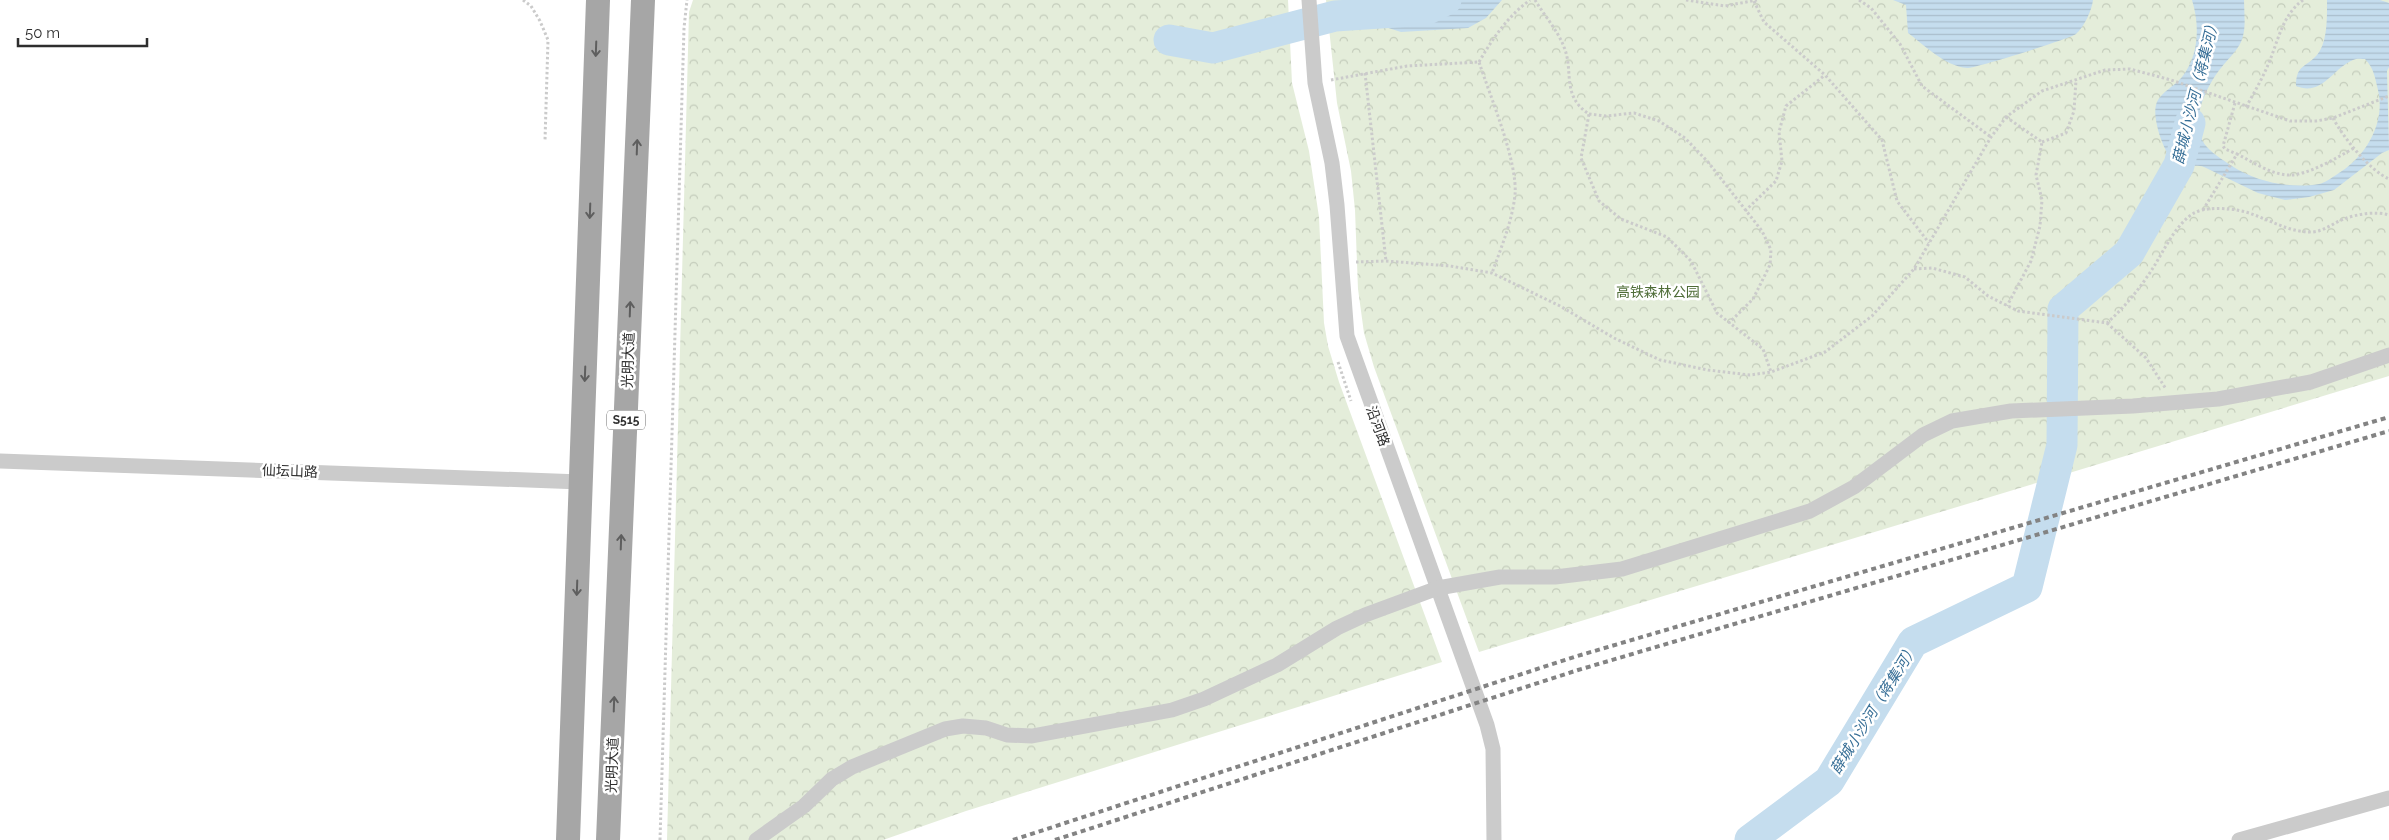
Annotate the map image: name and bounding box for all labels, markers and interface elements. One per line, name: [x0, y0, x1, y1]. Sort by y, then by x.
scale bar: [18, 15, 146, 47]
water label: 薛城小沙河（蒋集河）: [2169, 16, 2223, 166]
text: 50 m: [25, 24, 60, 42]
one-way arrow: [591, 40, 601, 56]
one-way arrow: [632, 139, 642, 156]
one-way arrow: [586, 203, 595, 219]
park label: 高铁森林公园: [1616, 284, 1700, 300]
one-way arrow: [626, 301, 635, 317]
street label: 光明大道: [619, 332, 637, 388]
one-way arrow: [580, 365, 589, 381]
street label: 沿河路: [1363, 404, 1393, 448]
road number: S515: [607, 410, 645, 430]
street label: 仙坛山路: [262, 462, 318, 480]
one-way arrow: [616, 534, 625, 550]
one-way arrow: [573, 580, 582, 596]
water label: 薛城小沙河（蒋集河）: [1827, 641, 1921, 777]
one-way arrow: [609, 696, 619, 712]
street label: 光明大道: [603, 737, 621, 793]

